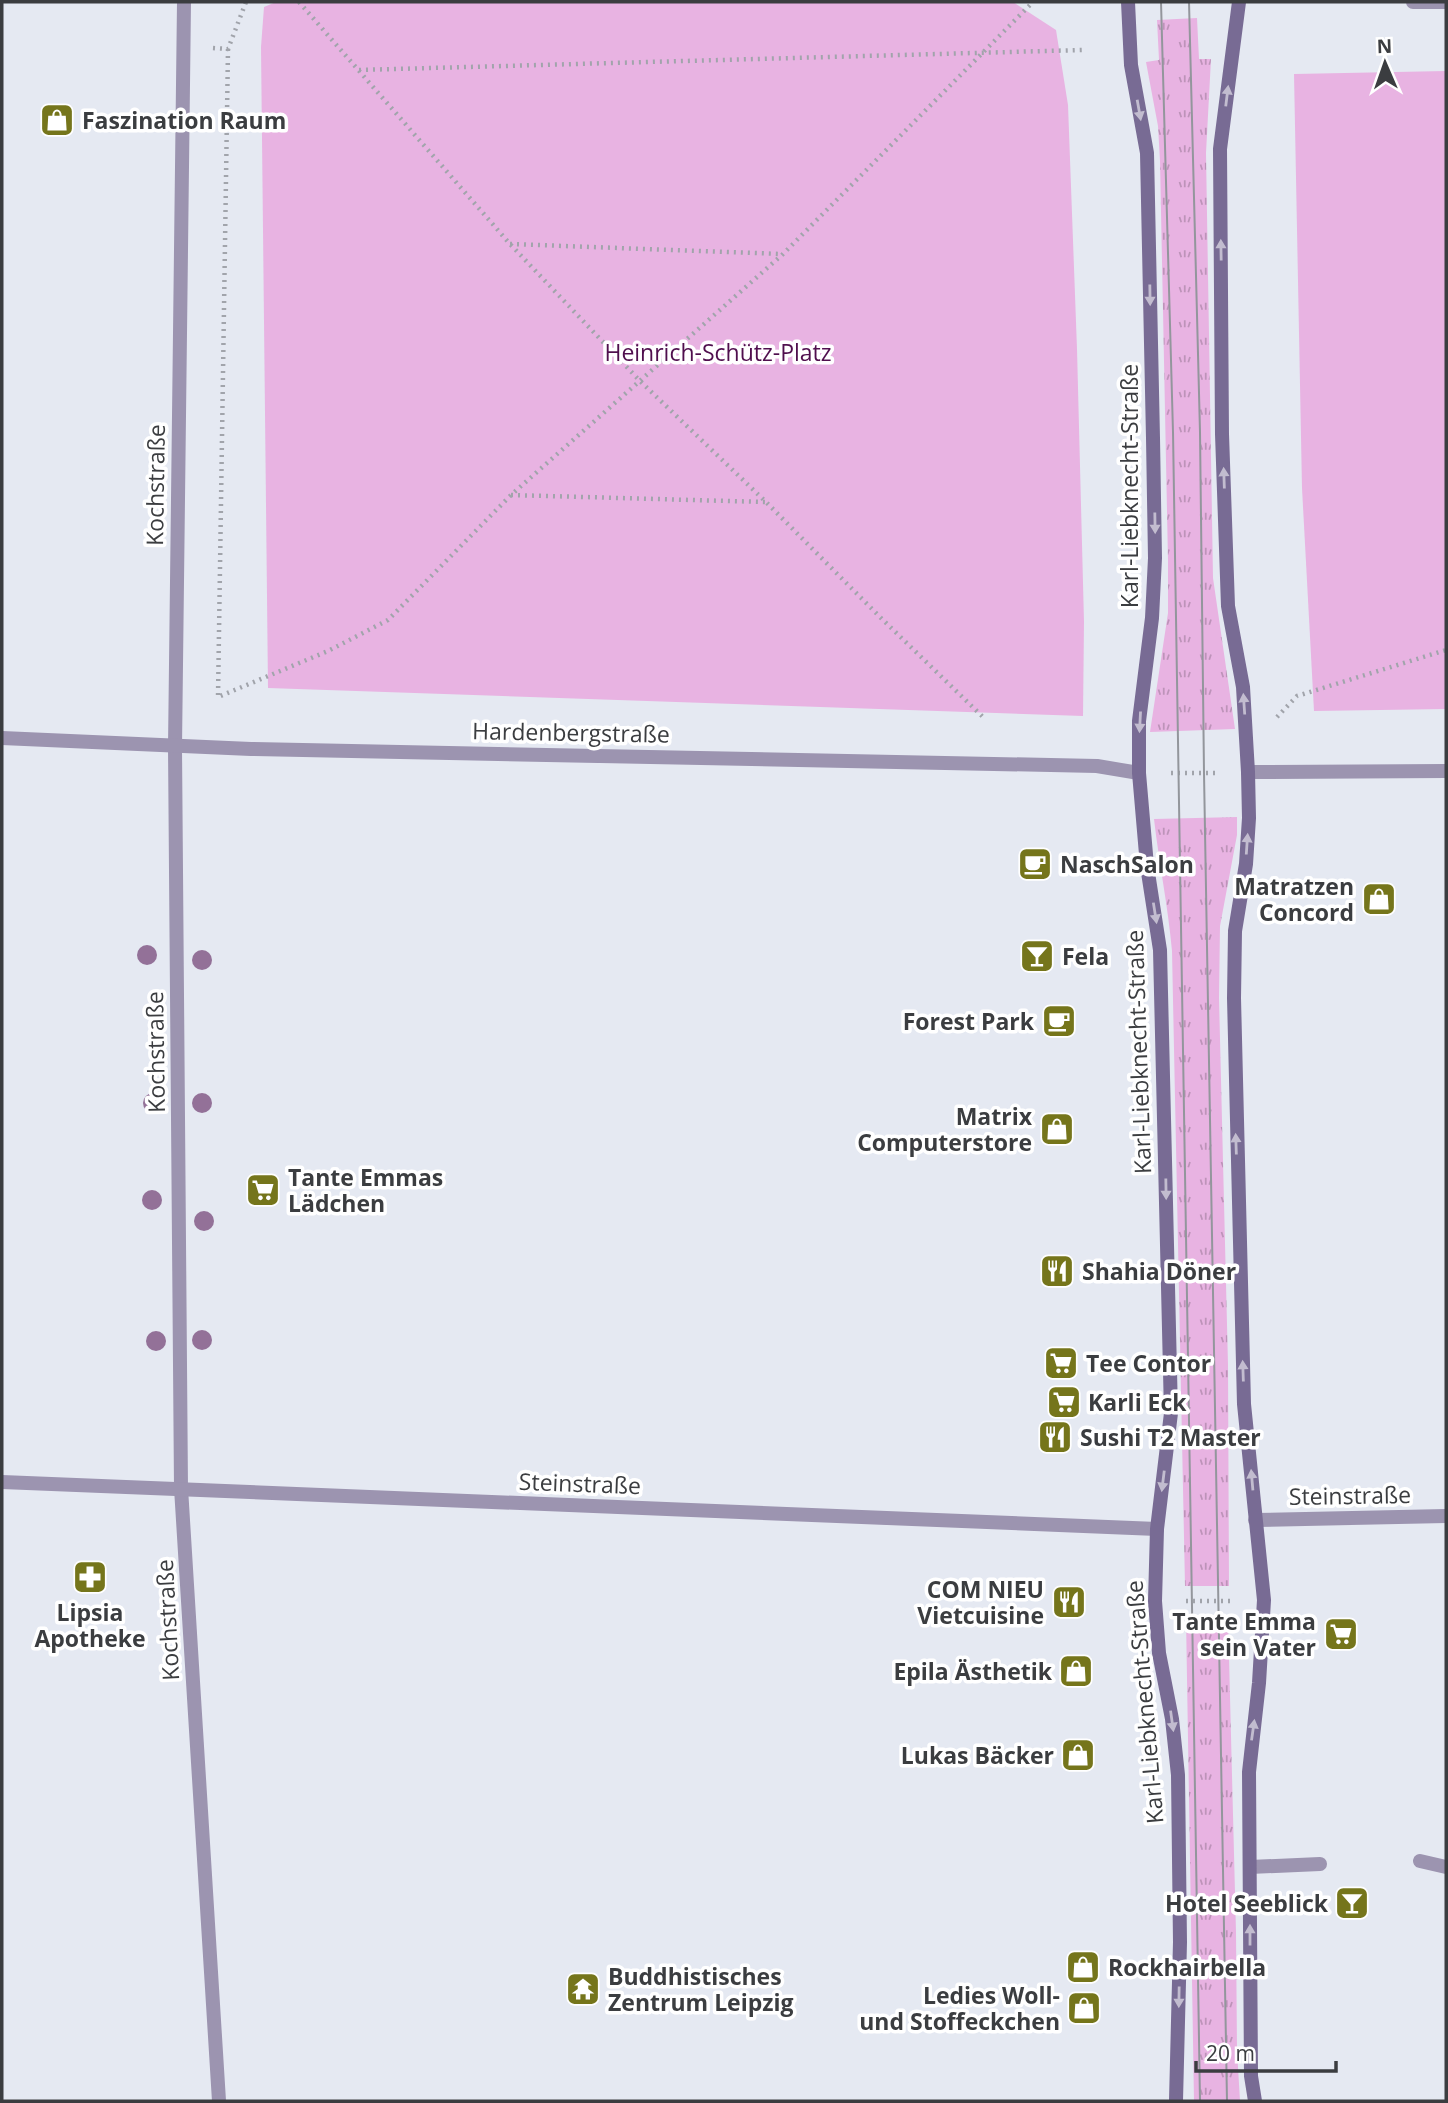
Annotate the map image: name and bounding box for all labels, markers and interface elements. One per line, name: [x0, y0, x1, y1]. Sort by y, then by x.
north arrow: [1350, 28, 1420, 98]
text: N: [1376, 33, 1393, 59]
one-way arrow: [1221, 85, 1232, 107]
one-way arrow: [1134, 99, 1145, 121]
shop icon: Faszination Raum: [38, 101, 76, 139]
place label: Faszination Raum: [82, 104, 286, 136]
one-way arrow: [1215, 239, 1226, 261]
one-way arrow: [1144, 284, 1156, 306]
park label: Heinrich-Schütz-Platz: [604, 336, 832, 368]
street label: Karl-Liebknecht-Straße: [1113, 364, 1145, 608]
street label: Kochstraße: [138, 424, 172, 546]
one-way arrow: [1218, 466, 1229, 488]
one-way arrow: [1149, 512, 1160, 534]
one-way arrow: [1238, 693, 1249, 715]
one-way arrow: [1134, 711, 1145, 733]
street label: Hardenbergstraße: [472, 714, 670, 750]
one-way arrow: [1242, 833, 1253, 855]
cafe icon: NaschSalon: [1016, 845, 1054, 883]
place label: NaschSalon: [1060, 848, 1194, 880]
place label: Matratzen Concord: [1234, 870, 1354, 928]
shop icon: Matratzen Concord: [1360, 880, 1398, 918]
one-way arrow: [1149, 903, 1160, 925]
street label: Karl-Liebknecht-Straße: [1118, 929, 1158, 1175]
bar icon: Fela: [1018, 937, 1056, 975]
place label: Fela: [1062, 940, 1109, 972]
street label: Kochstraße: [138, 991, 172, 1113]
cafe icon: Forest Park: [1040, 1002, 1078, 1040]
place label: Forest Park: [903, 1005, 1035, 1037]
place label: Matrix Computerstore: [857, 1100, 1033, 1158]
shop icon: Matrix Computerstore: [1038, 1110, 1076, 1148]
one-way arrow: [1231, 1133, 1242, 1155]
place label: Tante Emmas Lädchen: [288, 1161, 443, 1219]
supermarket icon: Tante Emmas Lädchen: [244, 1171, 282, 1209]
one-way arrow: [1160, 1179, 1171, 1201]
restaurant icon: Shahia Döner: [1038, 1252, 1076, 1290]
place label: Shahia Döner: [1082, 1255, 1236, 1287]
supermarket icon: Tee Contor: [1042, 1344, 1080, 1382]
place label: Tee Contor: [1086, 1347, 1211, 1379]
one-way arrow: [1237, 1360, 1249, 1382]
supermarket icon: Karli Eck: [1045, 1383, 1083, 1421]
place label: Karli Eck: [1088, 1386, 1187, 1418]
restaurant icon: Sushi T2 Master: [1036, 1418, 1074, 1456]
place label: Sushi T2 Master: [1080, 1421, 1261, 1453]
street label: Steinstraße: [518, 1465, 642, 1501]
one-way arrow: [1246, 1469, 1257, 1491]
one-way arrow: [1157, 1470, 1168, 1492]
street label: Steinstraße: [1289, 1478, 1411, 1512]
pharmacy icon: Lipsia Apotheke: [71, 1558, 109, 1596]
street label: Kochstraße: [148, 1558, 186, 1682]
place label: COM NIEU Vietcuisine: [917, 1573, 1044, 1631]
street label: Karl-Liebknecht-Straße: [1117, 1579, 1171, 1825]
restaurant icon: COM NIEU Vietcuisine: [1050, 1583, 1088, 1621]
place label: Lipsia Apotheke: [34, 1596, 146, 1654]
place label: Tante Emma sein Vater: [1172, 1605, 1316, 1663]
supermarket icon: Tante Emma sein Vater: [1322, 1615, 1360, 1653]
shop icon: Epila Ästhetik: [1057, 1652, 1095, 1690]
place label: Epila Ästhetik: [893, 1655, 1053, 1687]
one-way arrow: [1166, 1710, 1177, 1732]
one-way arrow: [1248, 1719, 1259, 1741]
shop icon: Lukas Bäcker: [1059, 1736, 1097, 1774]
place label: Lukas Bäcker: [901, 1739, 1054, 1771]
bar icon: Hotel Seeblick: [1333, 1884, 1371, 1922]
place label: Hotel Seeblick: [1165, 1887, 1329, 1919]
one-way arrow: [1245, 1924, 1256, 1946]
shop icon: Rockhairbella: [1064, 1948, 1102, 1986]
place label: Rockhairbella: [1108, 1951, 1266, 1983]
place label: Buddhistisches Zentrum Leipzig: [608, 1960, 794, 2018]
temple icon: Buddhistisches Zentrum Leipzig: [564, 1970, 602, 2008]
place label: Ledies Woll- und Stoffeckchen: [859, 1979, 1060, 2037]
one-way arrow: [1173, 1986, 1185, 2008]
shop icon: Ledies Woll- und Stoffeckchen: [1065, 1989, 1103, 2027]
scale bar: [1196, 2030, 1336, 2074]
text: 20 m: [1206, 2039, 1255, 2067]

